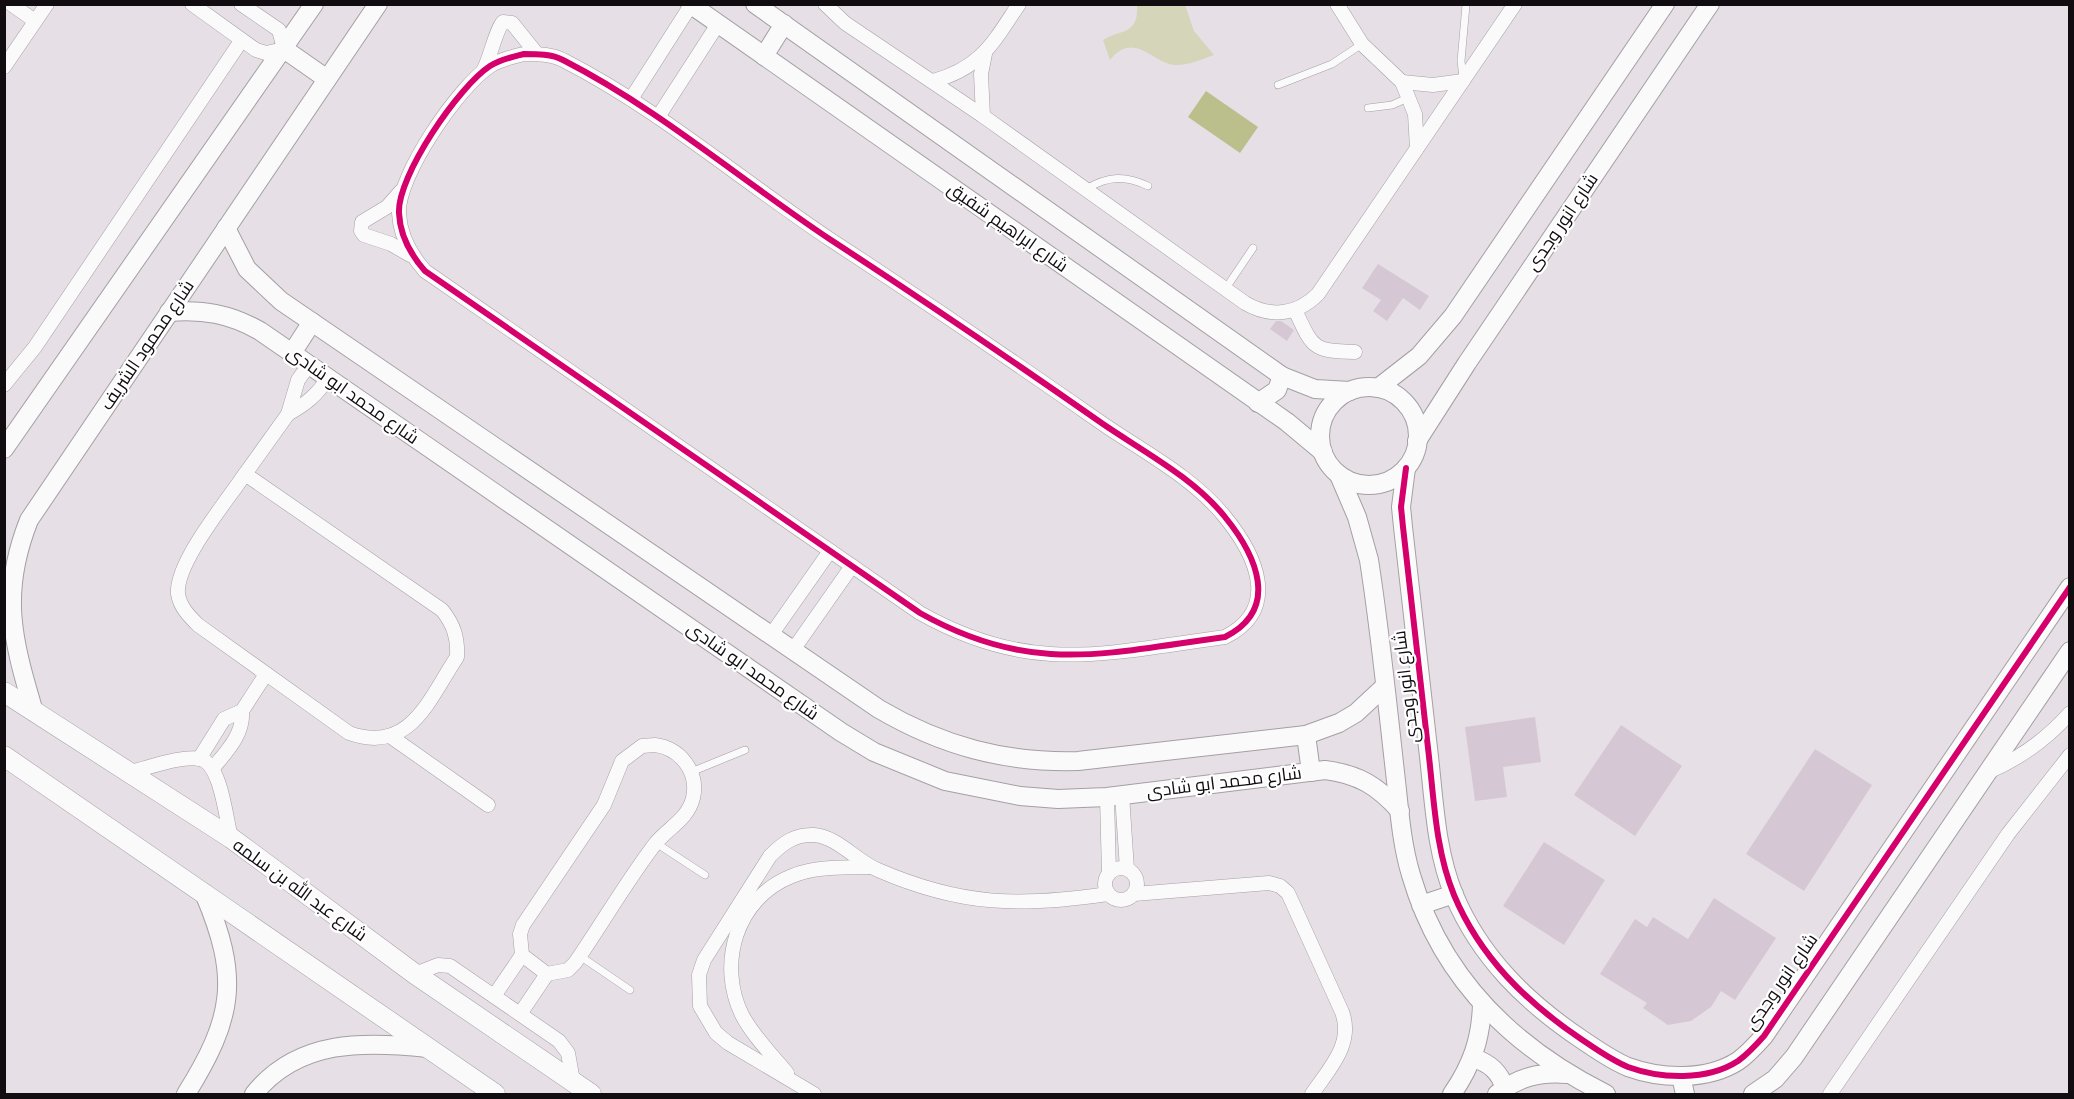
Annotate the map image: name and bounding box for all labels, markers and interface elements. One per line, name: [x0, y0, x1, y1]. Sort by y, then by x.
street label: شارع انور وجدى: [1521, 169, 1604, 276]
street label: شارع ابراهيم شفيق: [943, 177, 1073, 278]
street label: شارع محمود الشريف: [95, 276, 200, 415]
street label: شارع محمد ابو شادى: [282, 341, 423, 450]
street label: شارع محمد ابو شادى: [682, 617, 823, 726]
street label: شارع انور وجدى: [1388, 629, 1425, 745]
street label: شارع محمد ابو شادى: [1145, 762, 1303, 803]
street label: شارع عبد الله بن سلمه: [228, 833, 372, 947]
street label: شارع انور وجدى: [1739, 929, 1823, 1035]

